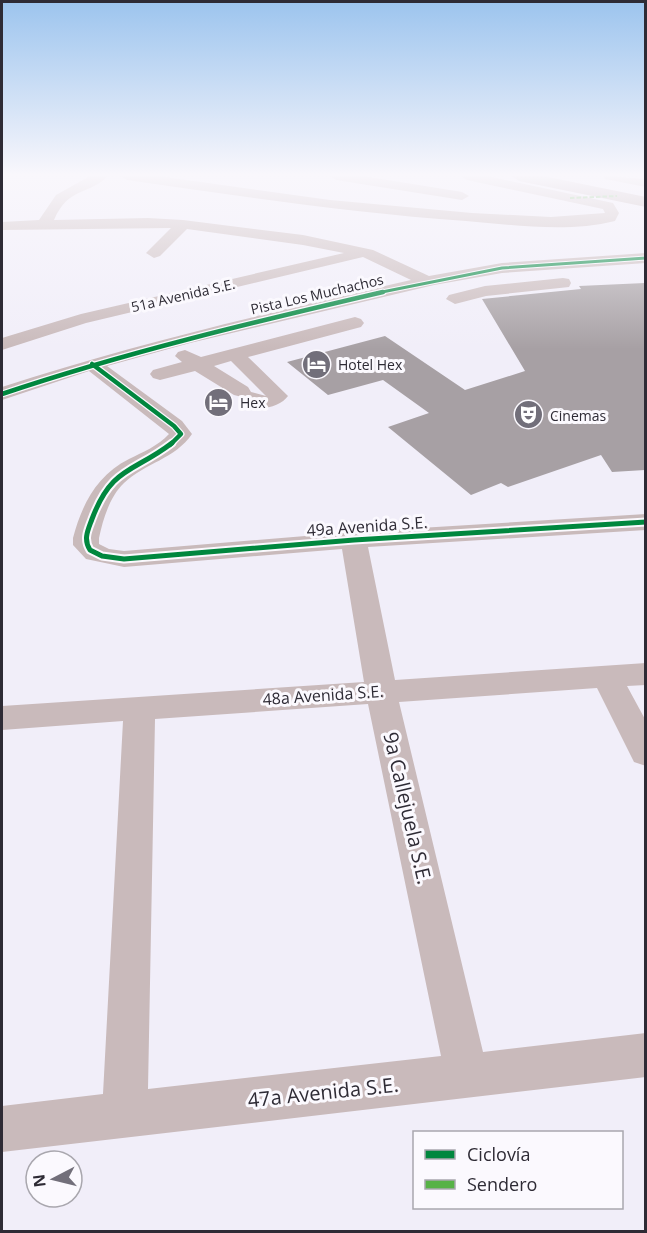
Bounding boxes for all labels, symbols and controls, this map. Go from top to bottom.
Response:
street label: Pista Los Muchachos [249,269,386,319]
street label: 51a Avenida S.E. [129,274,237,316]
hotel icon: Hotel Hex [301,348,333,380]
place label: Hotel Hex [338,355,403,374]
hotel icon: Hex [203,386,235,418]
place label: Hex [240,393,266,412]
theatre icon: Cinemas [513,399,545,431]
place label: Cinemas [550,406,607,425]
street label: 49a Avenida S.E. [306,511,428,541]
street label: 48a Avenida S.E. [262,680,384,710]
street label: 9a Callejuela S.E. [377,729,439,887]
street label: 47a Avenida S.E. [246,1071,400,1113]
legend [413,1131,623,1209]
text: Ciclovía [467,1142,530,1166]
north arrow [24,1149,84,1209]
text: Sendero [467,1172,537,1196]
text: N [27,1173,51,1189]

